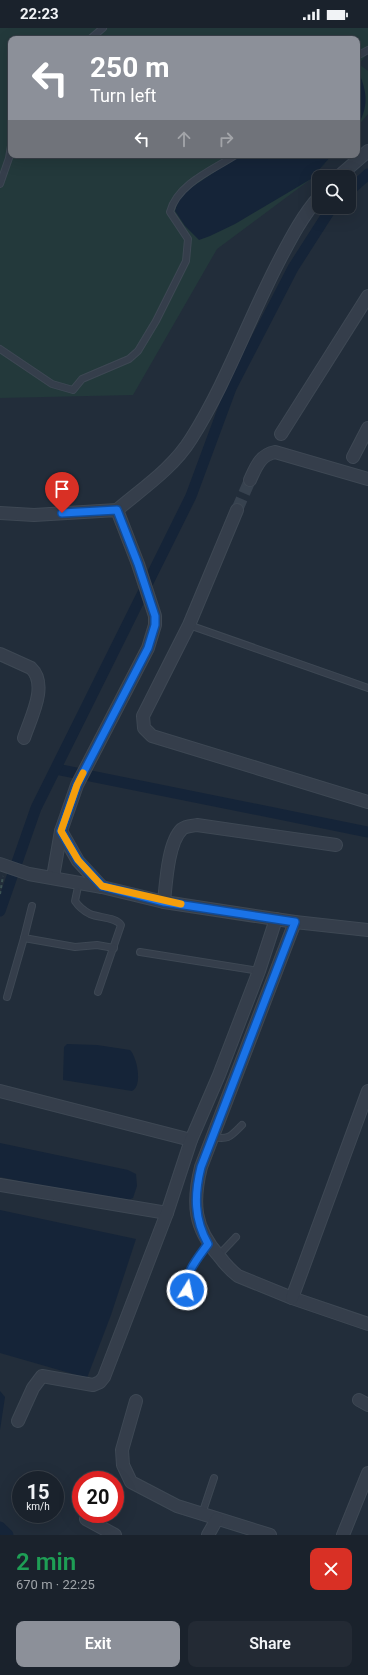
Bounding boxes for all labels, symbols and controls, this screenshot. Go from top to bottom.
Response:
text: 22:23 [20,5,59,23]
text: 250 m [90,51,169,84]
icon: left [24,52,76,104]
text: Turn left [90,85,156,106]
icon: left [131,128,153,150]
icon: ahead [173,128,195,150]
icon: right [215,128,237,150]
map controls [312,170,356,214]
button: search [312,170,356,214]
pin [45,472,79,513]
icon: arrive [51,478,73,500]
position arrow [166,1269,208,1311]
speed limit sign: 20 [72,1471,124,1523]
text: 15 [27,1480,49,1504]
text: km/h [26,1501,50,1512]
text: 2 min [16,1548,76,1576]
button: close [310,1548,352,1590]
text: 670 m · 22:25 [16,1577,95,1592]
button: Exit [16,1621,180,1667]
button: Share [188,1621,352,1667]

